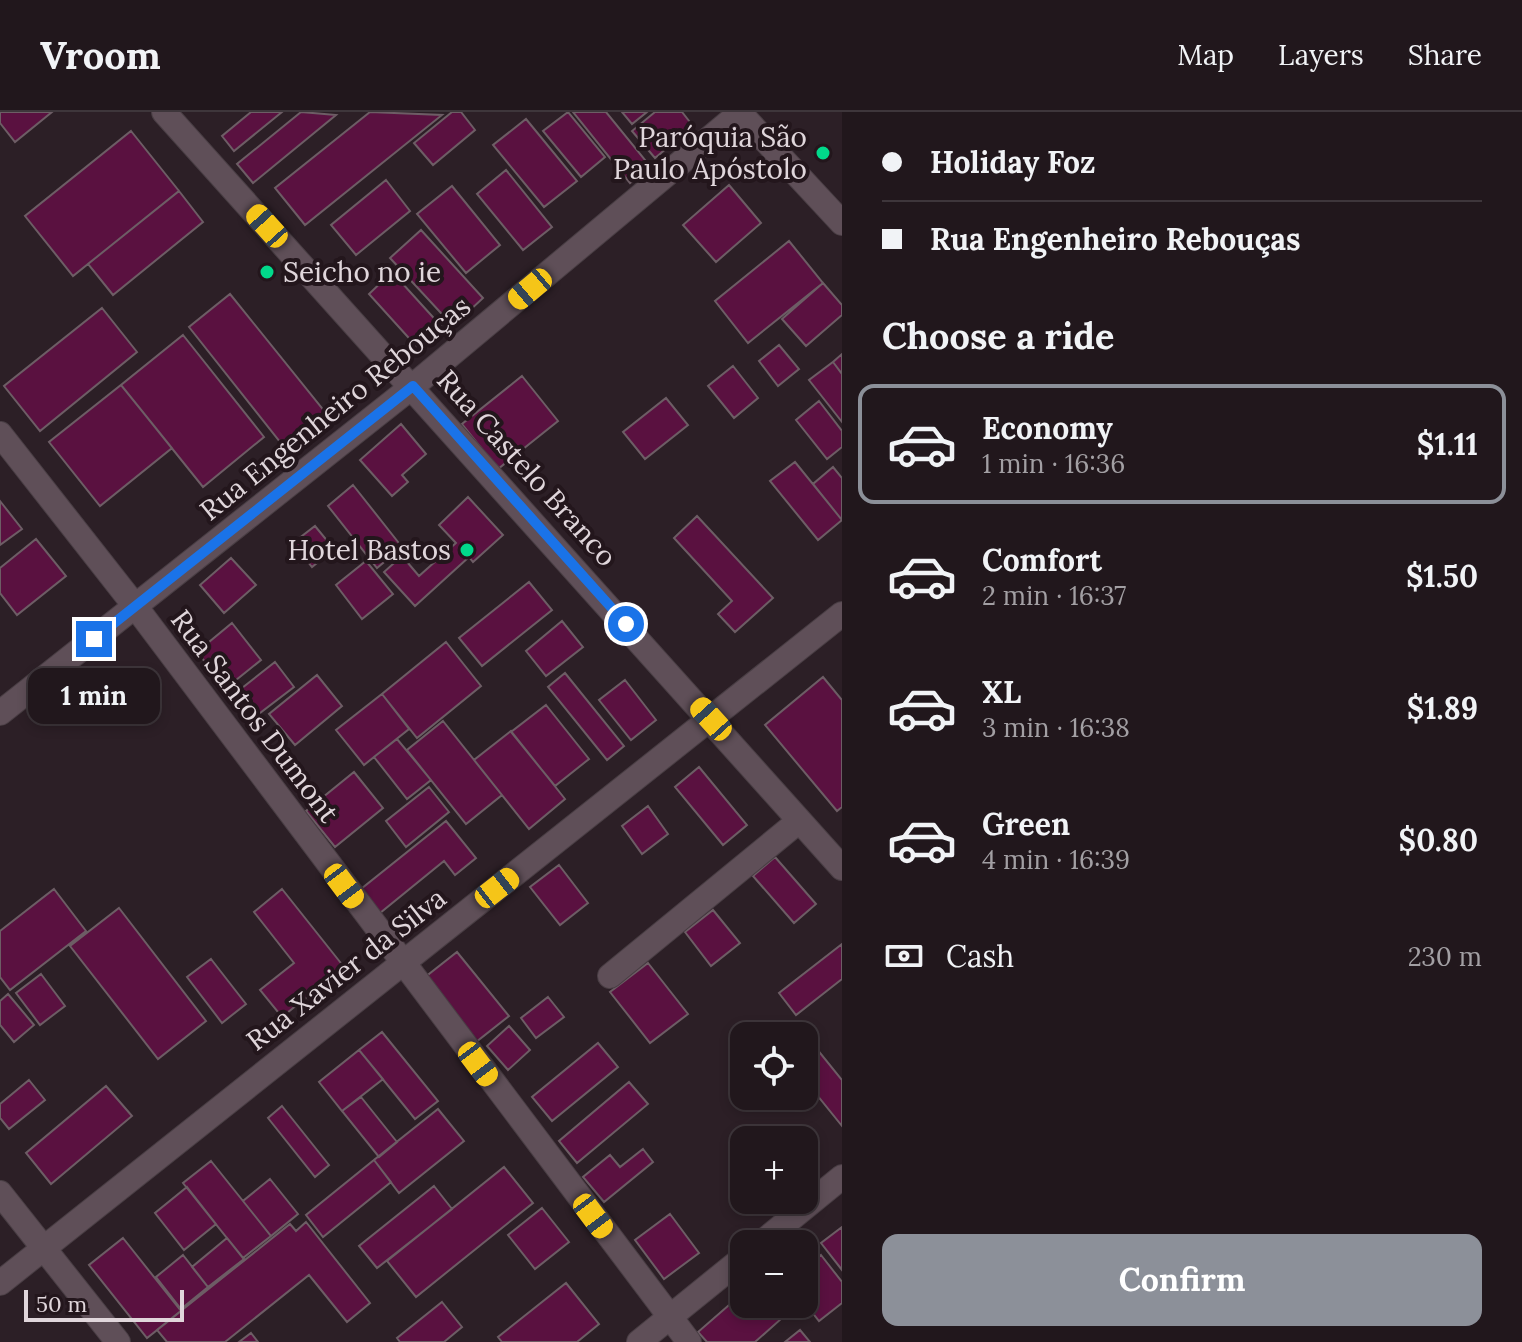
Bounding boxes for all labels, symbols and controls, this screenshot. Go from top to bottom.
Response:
text: Vroom [40,31,161,79]
text: Map [1177,37,1234,73]
text: Layers [1278,37,1364,73]
text: Share [1408,37,1482,73]
place label: Paróquia São Paulo Apóstolo [613,119,807,187]
text: Holiday Foz [930,143,1095,181]
marker: Paróquia São Paulo Apóstolo [814,144,832,162]
car [242,200,292,252]
text: Rua Engenheiro Rebouças [930,220,1300,258]
place label: Seicho no ie [283,254,441,290]
marker: Seicho no ie [258,263,276,281]
car [504,264,556,314]
street label: Rua Engenheiro Rebouças [192,288,478,528]
text: Choose a ride [882,313,1114,359]
street label: Rua Castelo Branco [429,362,625,574]
icon: car [886,408,958,480]
text: Economy [982,409,1113,447]
text: $1.11 [1417,425,1478,463]
text: 1 min · 16:36 [982,447,1125,480]
place label: Hotel Bastos [287,532,451,568]
icon: car [886,540,958,612]
marker: Hotel Bastos [458,541,476,559]
text: Comfort [982,541,1102,579]
text: $1.50 [1406,557,1478,595]
text: 2 min · 16:37 [982,579,1126,612]
street label: Rua Santos Dumont [163,602,347,830]
route start [608,606,644,642]
route end [76,621,112,657]
callout: 1 min [28,667,160,723]
icon: car [886,672,958,744]
text: XL [982,673,1021,711]
text: 1 min [61,679,127,712]
text: $1.89 [1407,689,1478,727]
car [686,693,736,745]
text: 3 min · 16:38 [982,711,1130,744]
icon: car [886,804,958,876]
text: Green [982,805,1070,843]
text: $0.80 [1399,821,1478,859]
text: 4 min · 16:39 [982,843,1130,876]
car [320,860,368,912]
car [471,864,523,912]
street label: Rua Xavier da Silva [239,880,453,1058]
icon: cash [882,934,926,978]
text: Cash [946,937,1014,975]
text: 230 m [1408,940,1482,973]
map controls [730,1022,818,1318]
button: locate [730,1022,818,1110]
car [454,1038,502,1090]
button: + [730,1126,818,1214]
car [569,1190,617,1242]
button: − [730,1230,818,1318]
button: Confirm [882,1234,1482,1326]
scale bar [24,1286,184,1322]
text: 50 m [36,1290,87,1318]

